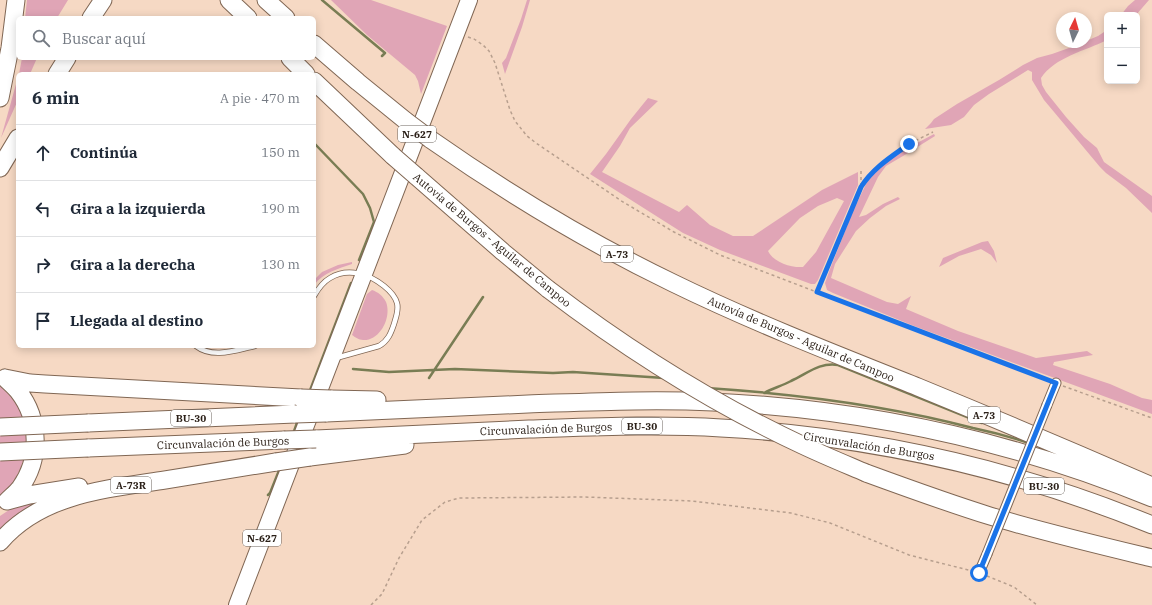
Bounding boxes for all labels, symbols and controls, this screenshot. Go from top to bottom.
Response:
north arrow [1056,12,1092,48]
map controls [1104,12,1140,84]
button: + [1104,12,1140,48]
search box [16,16,316,60]
icon: search [30,27,52,49]
text: Buscar aquí [62,29,146,48]
button: − [1104,48,1140,84]
text: 6 min [32,87,80,109]
text: A pie · 470 m [220,90,300,107]
road number: N-627 [398,126,436,142]
route end [900,135,918,153]
icon: ahead [32,142,54,164]
text: Continúa [70,143,137,162]
text: 150 m [261,144,300,161]
street label: Autovía de Burgos - Aguilar de Campoo [410,170,574,310]
icon: left [32,198,54,220]
text: Gira a la izquierda [70,199,206,218]
text: 190 m [261,200,300,217]
road number: A-73 [601,246,633,262]
icon: right [32,254,54,276]
text: Gira a la derecha [70,255,195,274]
text: 130 m [261,256,300,273]
street label: Autovía de Burgos - Aguilar de Campoo [705,293,897,385]
icon: arrive [32,310,54,332]
text: Llegada al destino [70,311,203,330]
road number: A-73 [968,407,1000,423]
road number: BU-30 [171,410,211,426]
road number: BU-30 [622,418,662,434]
street label: Circunvalación de Burgos [480,420,612,438]
street label: Circunvalación de Burgos [803,429,935,463]
street label: Circunvalación de Burgos [157,434,289,452]
road number: A-73R [111,477,151,493]
road number: BU-30 [1024,478,1064,494]
road number: N-627 [243,530,281,546]
route start [970,564,988,582]

